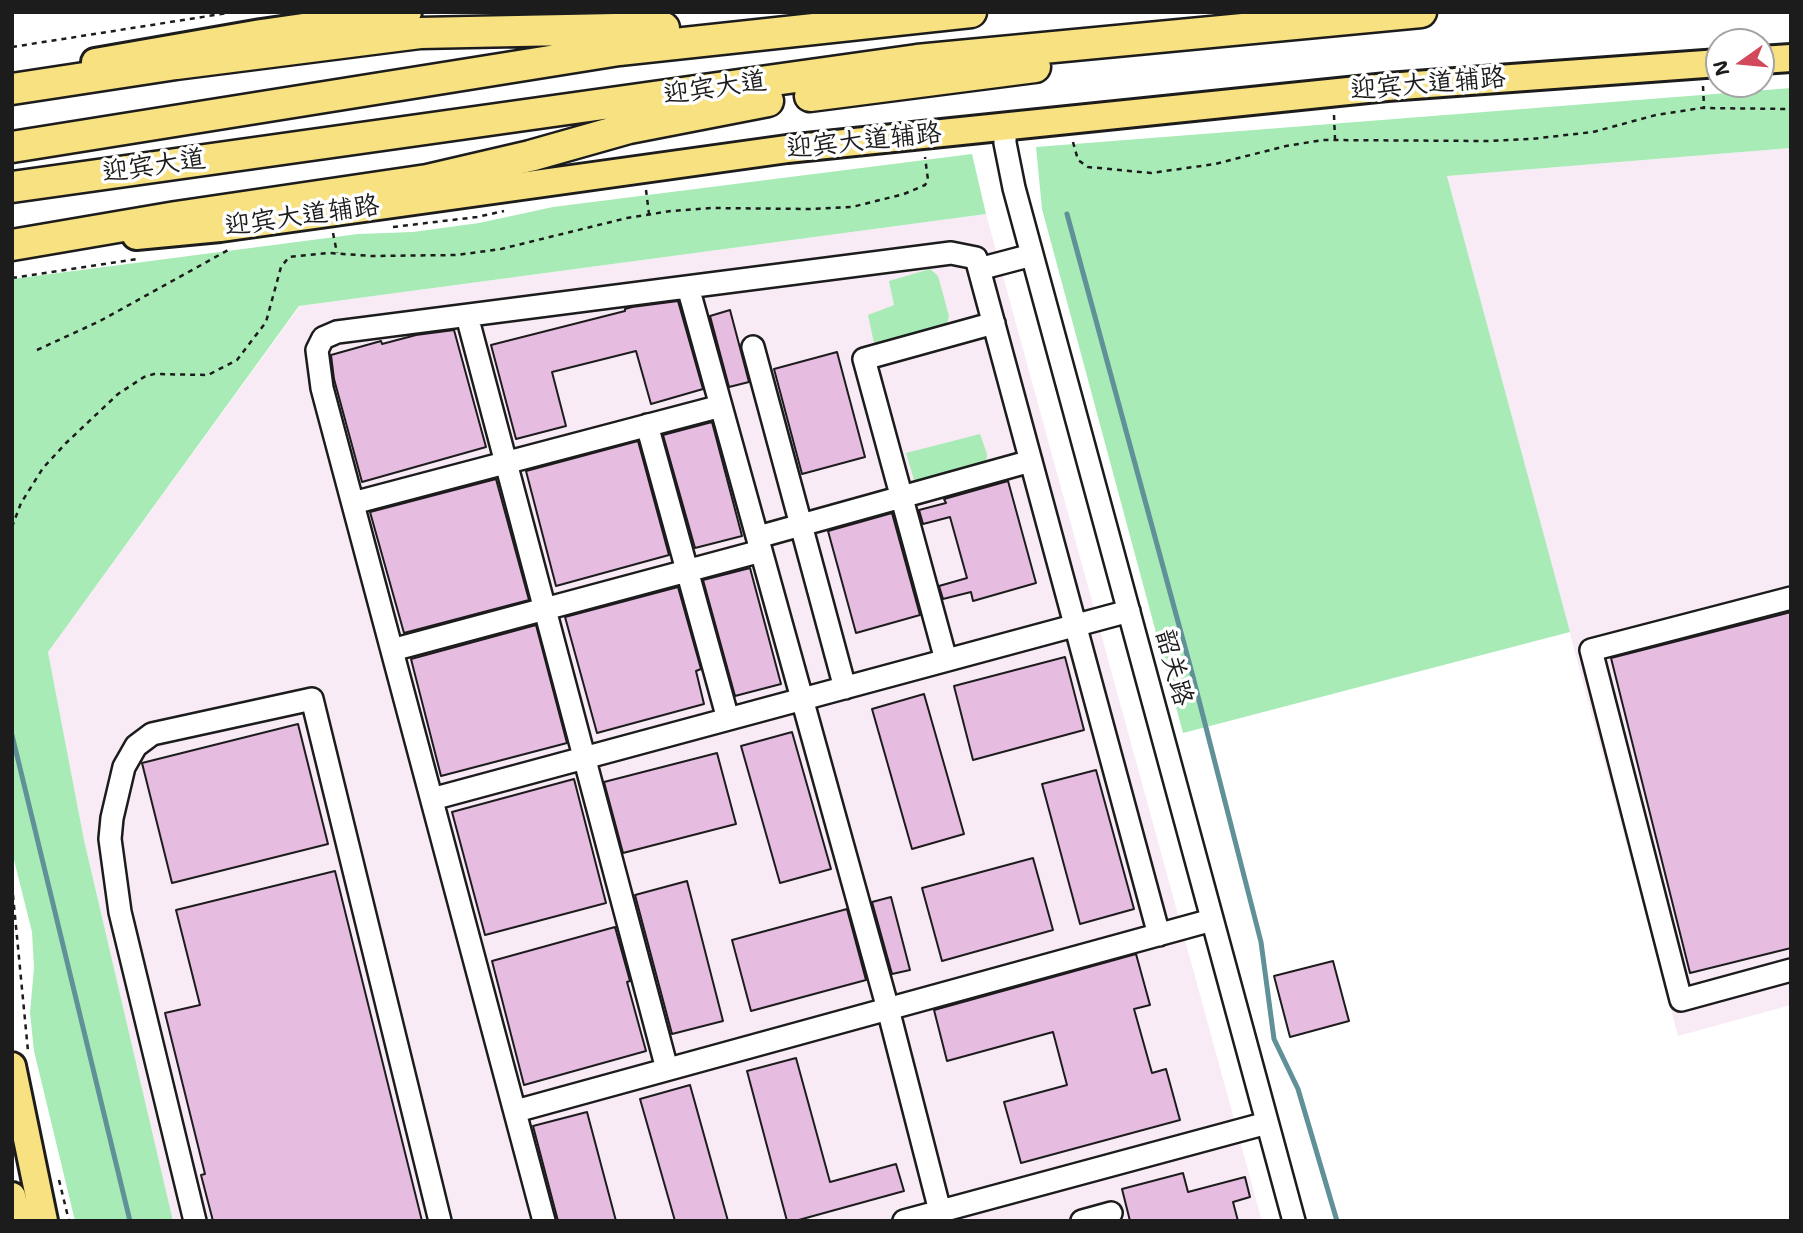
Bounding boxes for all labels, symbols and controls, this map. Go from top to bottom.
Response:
north arrow [1705,28,1775,98]
text: N [1707,58,1735,79]
street label: 迎宾大道辅路 [1349,63,1507,107]
street label: 迎宾大道 [661,66,769,112]
street label: 迎宾大道辅路 [785,118,943,166]
street label: 迎宾大道 [100,144,208,190]
street label: 迎宾大道辅路 [223,191,381,243]
street label: 韶关路 [1148,626,1198,710]

